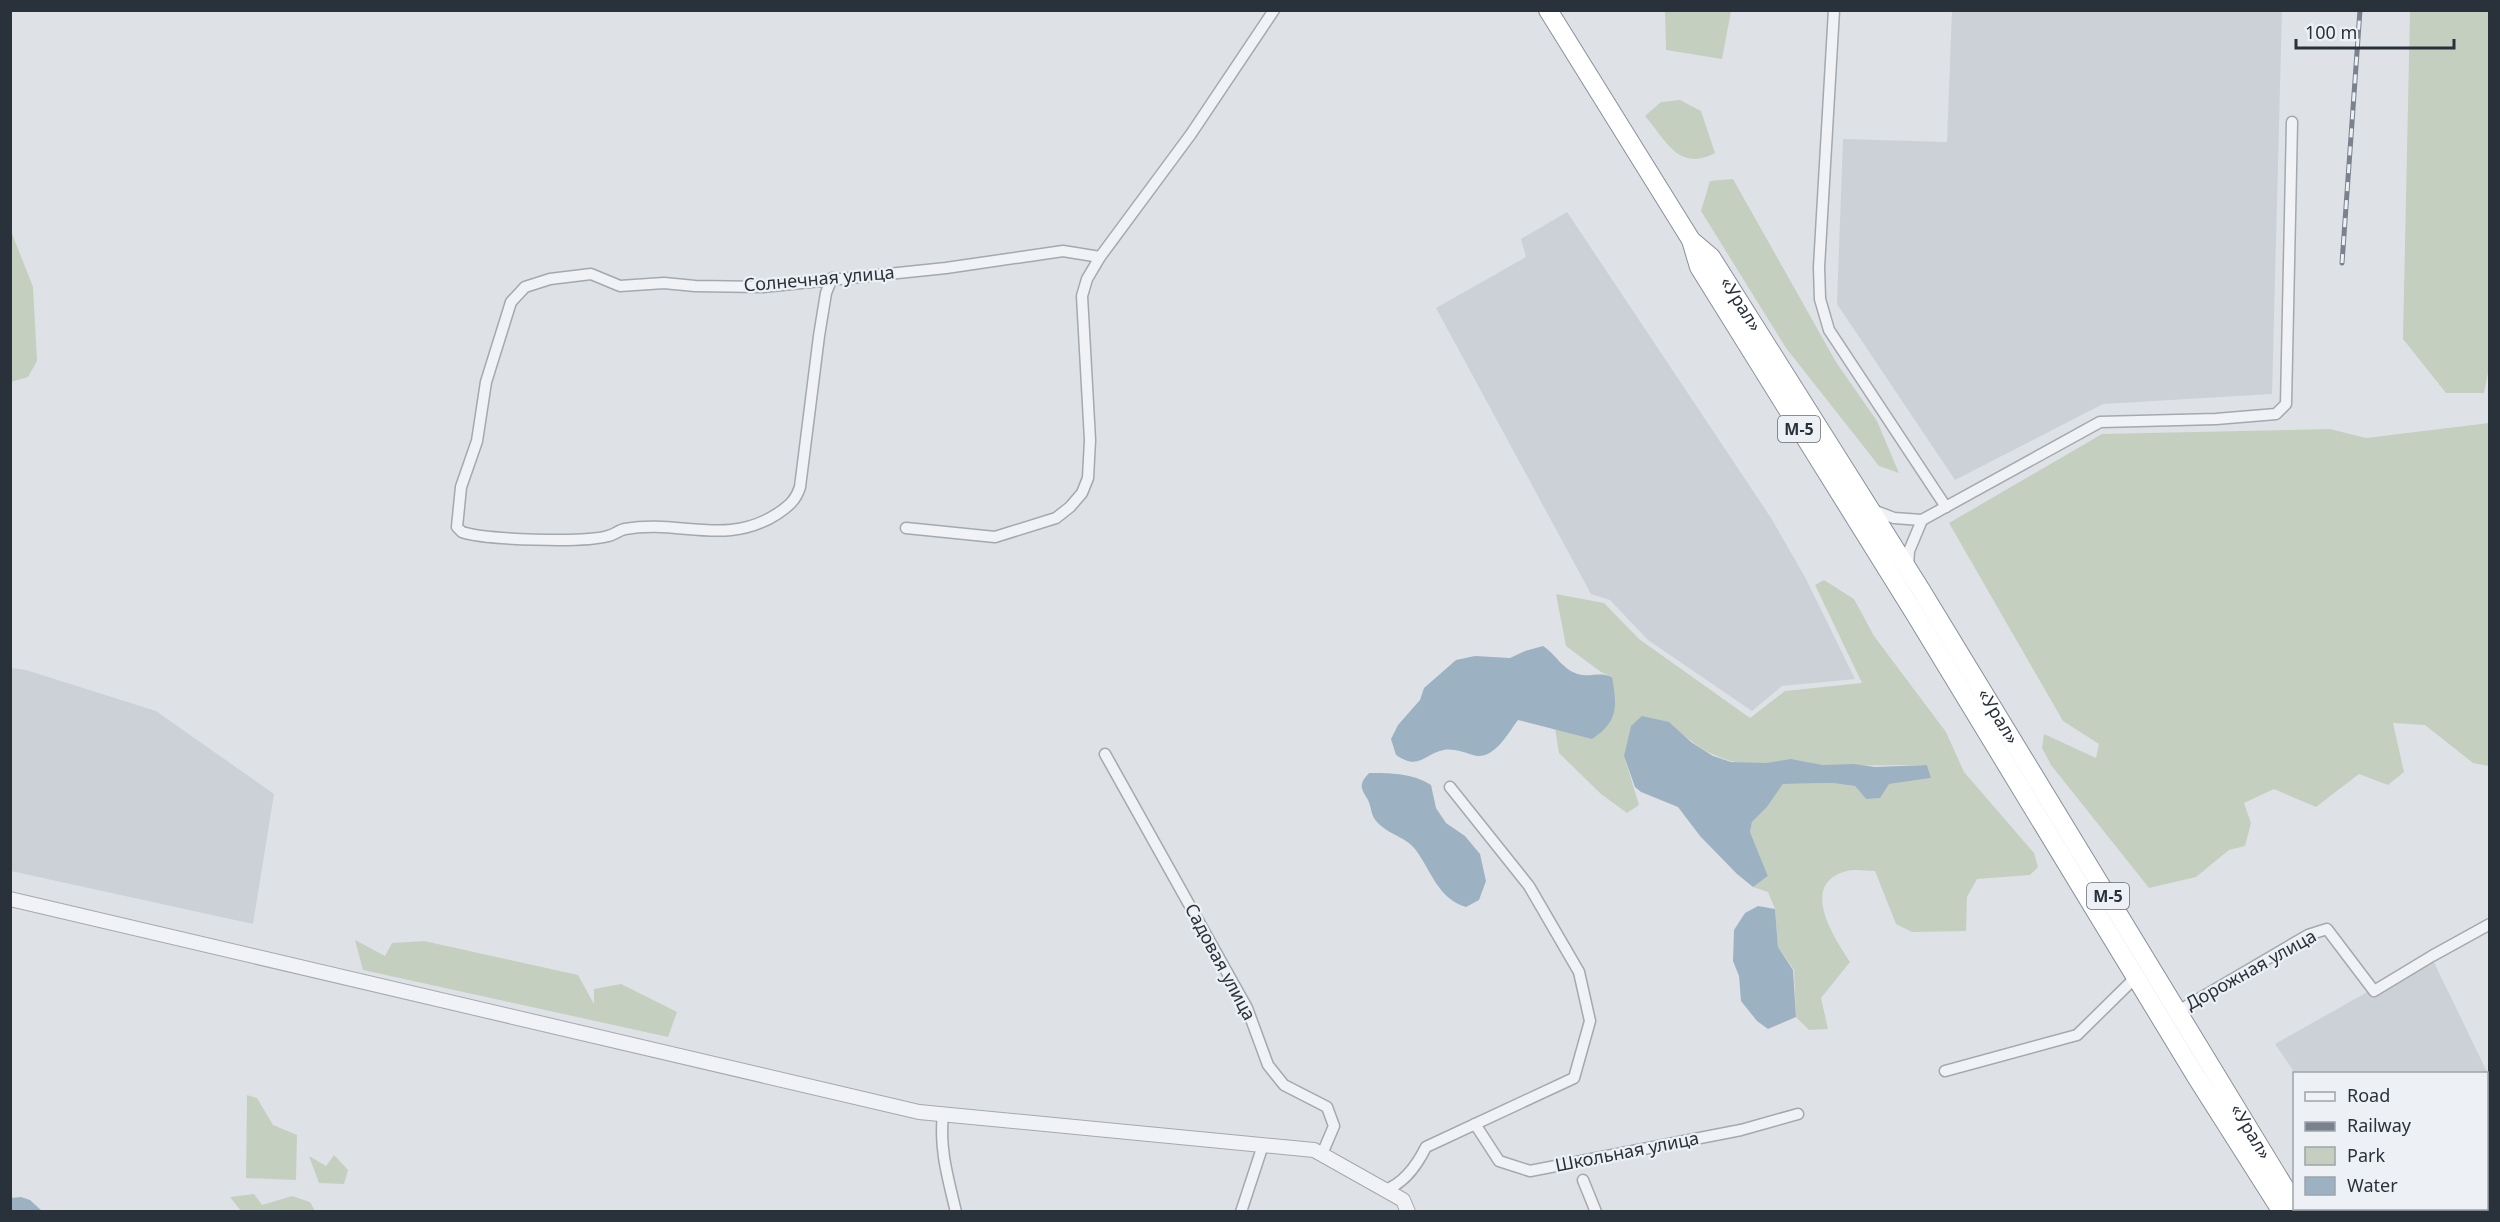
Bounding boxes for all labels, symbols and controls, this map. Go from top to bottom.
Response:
scale bar [2296,12,2454,50]
text: 100 m [2305,20,2357,44]
street label: Солнечная улица [742,259,895,297]
street label: «Урал» [1715,272,1768,336]
road number: М-5 [1778,416,1820,442]
street label: «Урал» [1973,684,2025,748]
road number: М-5 [2087,883,2129,909]
street label: Садовая улица [1180,899,1262,1024]
street label: Дорожная улица [2181,923,2320,1015]
legend [2293,1072,2488,1210]
text: Road [2347,1083,2390,1107]
street label: «Урал» [2225,1099,2278,1163]
text: Railway [2347,1113,2412,1137]
street label: Школьная улица [1553,1125,1701,1177]
text: Park [2347,1143,2385,1167]
text: Water [2347,1173,2398,1197]

